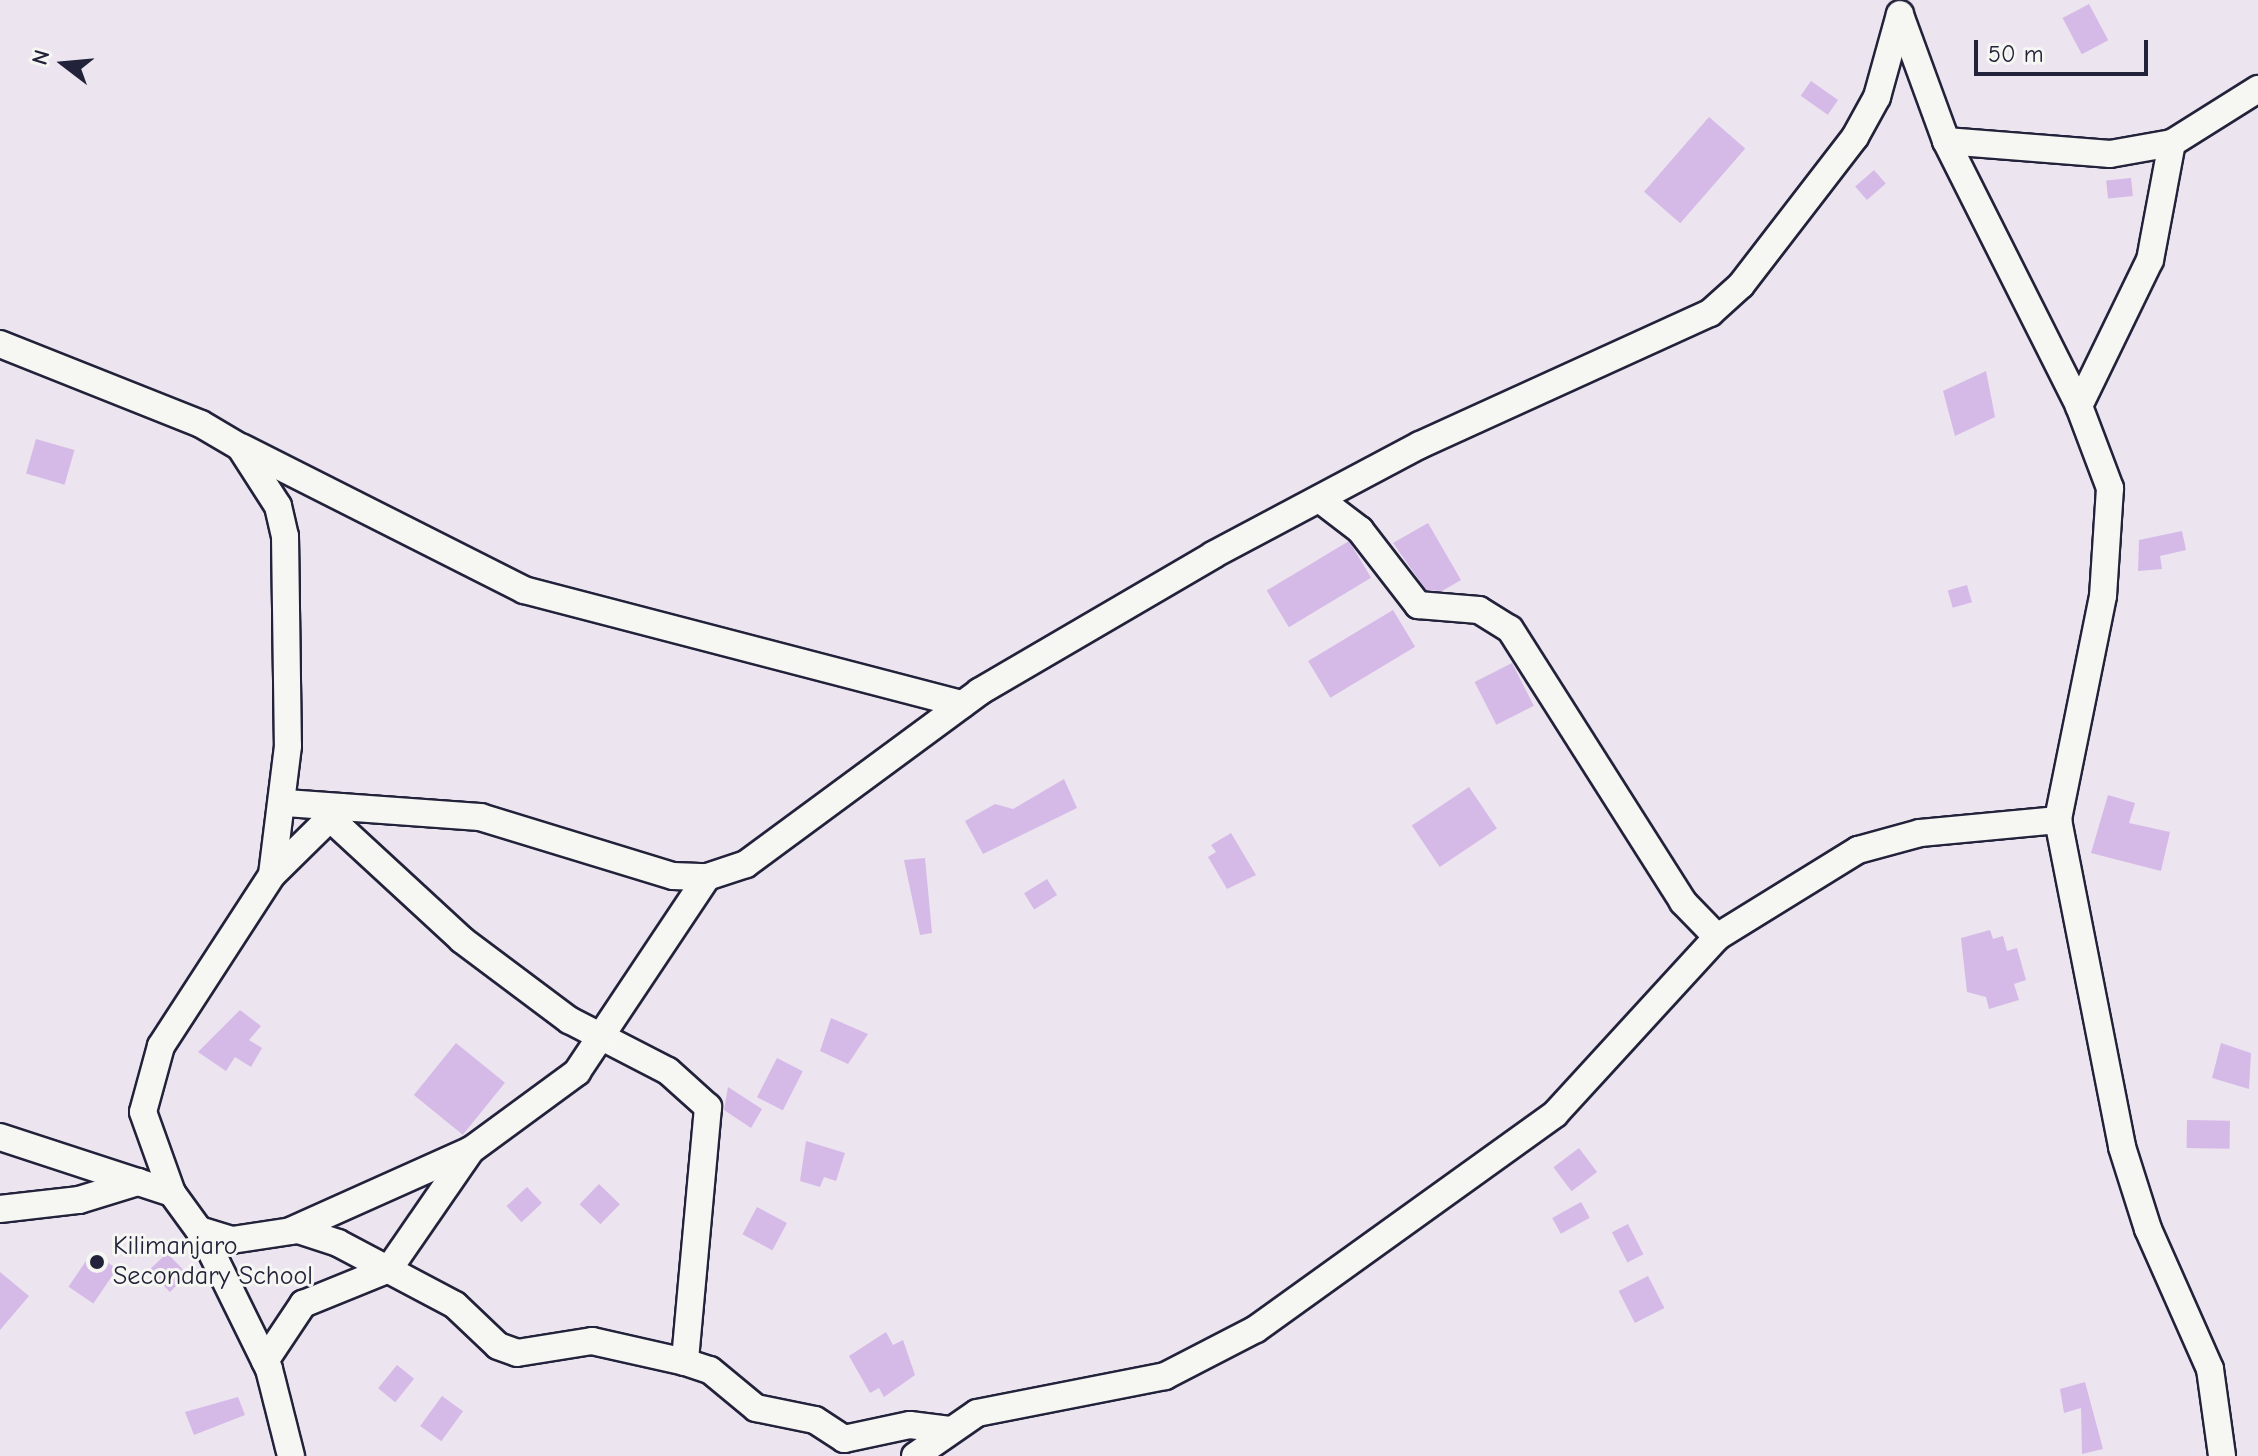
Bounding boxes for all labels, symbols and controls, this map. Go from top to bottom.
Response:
north arrow [24,24,104,104]
scale bar [1978,24,2152,74]
text: 50 m [1988,40,2044,68]
text: N [26,47,55,68]
place label: Kilimanjaro Secondary School [113,1231,313,1292]
marker: Kilimanjaro Secondary School [88,1253,106,1271]

